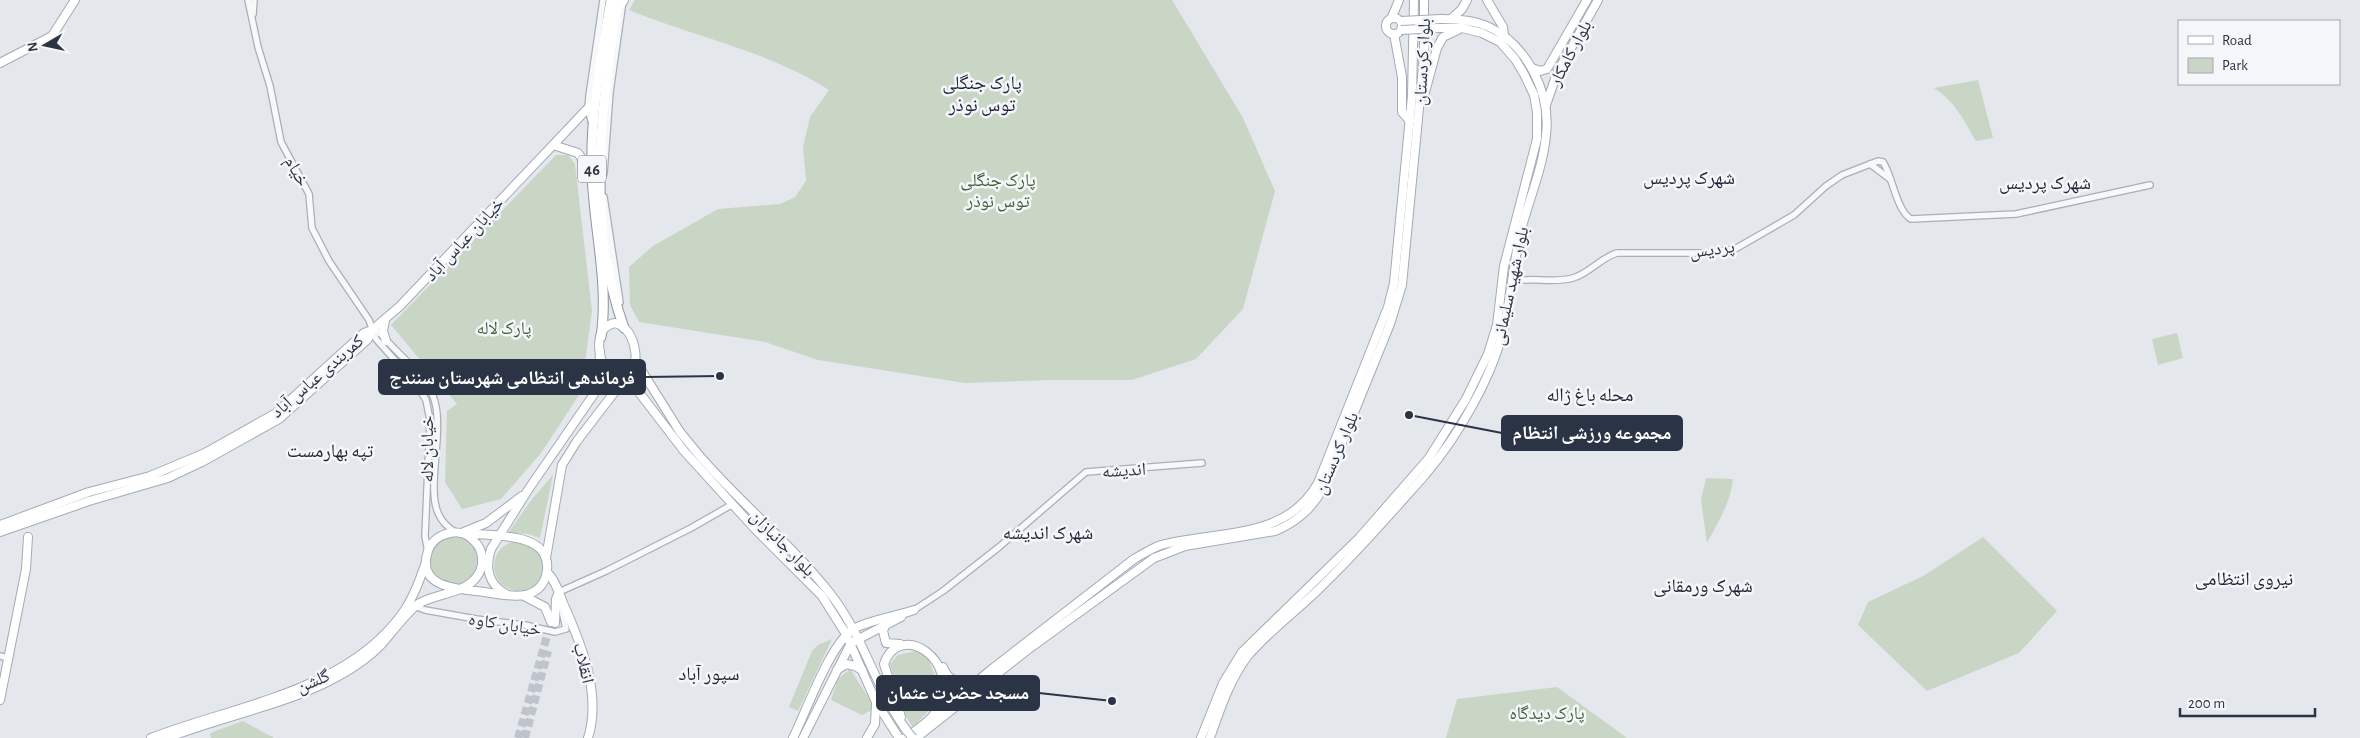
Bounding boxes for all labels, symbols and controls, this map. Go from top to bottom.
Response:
street label: بلوار کامکار [1546,17,1596,91]
street label: بلوار کردستان [1412,18,1435,106]
north arrow [20,20,70,70]
legend [2178,20,2340,85]
text: Road [2222,33,2252,48]
text: N [25,41,41,53]
text: Park [2222,58,2248,73]
district label: پارک جنگلی توس نوذر [942,74,1022,116]
street label: خیام [279,153,312,191]
road number: 46 [578,156,606,182]
district label: شهرک پردیس [1643,169,1735,189]
park label: پارک جنگلی توس نوذر [960,172,1036,212]
district label: شهرک پردیس [1999,174,2091,194]
street label: خیابان عباس آباد [420,193,508,286]
street label: بلوار شهید سلیمانی [1490,225,1533,347]
street label: پردیس [1688,238,1736,263]
park label: پارک لاله [477,320,531,339]
street label: کمربندی عباس آباد [267,330,369,422]
callout: فرماندهی انتظامی شهرستان سنندج [379,360,645,394]
text: فرماندهی انتظامی شهرستان سنندج [389,369,635,389]
district label: محله باغ ژاله [1547,386,1633,406]
street label: بلوار کردستان [1312,410,1363,498]
street label: خیابان لاله [419,416,438,482]
callout: مجموعه ورزشی انتظام [1502,416,1682,450]
text: مجموعه ورزشی انتظام [1512,424,1672,446]
district label: تپه بهارمست [287,442,374,462]
street label: اندیشه [1102,461,1147,481]
street label: بلوار جانبازان [746,507,818,581]
district label: شهرک اندیشه [1003,524,1093,544]
district label: نیروی انتظامی [2195,570,2293,590]
district label: شهرک ورمقانی [1653,577,1753,597]
street label: خیابان کاوه [467,610,542,641]
street label: انقلاب [569,641,596,685]
district label: سپور آباد [678,664,740,685]
street label: گلشن [294,667,334,698]
callout: مسجد حضرت عثمان [877,676,1039,710]
text: مسجد حضرت عثمان [887,684,1029,704]
scale bar [2180,686,2315,718]
text: 200 m [2188,696,2225,711]
park label: پارک دیدگاه [1509,705,1585,724]

